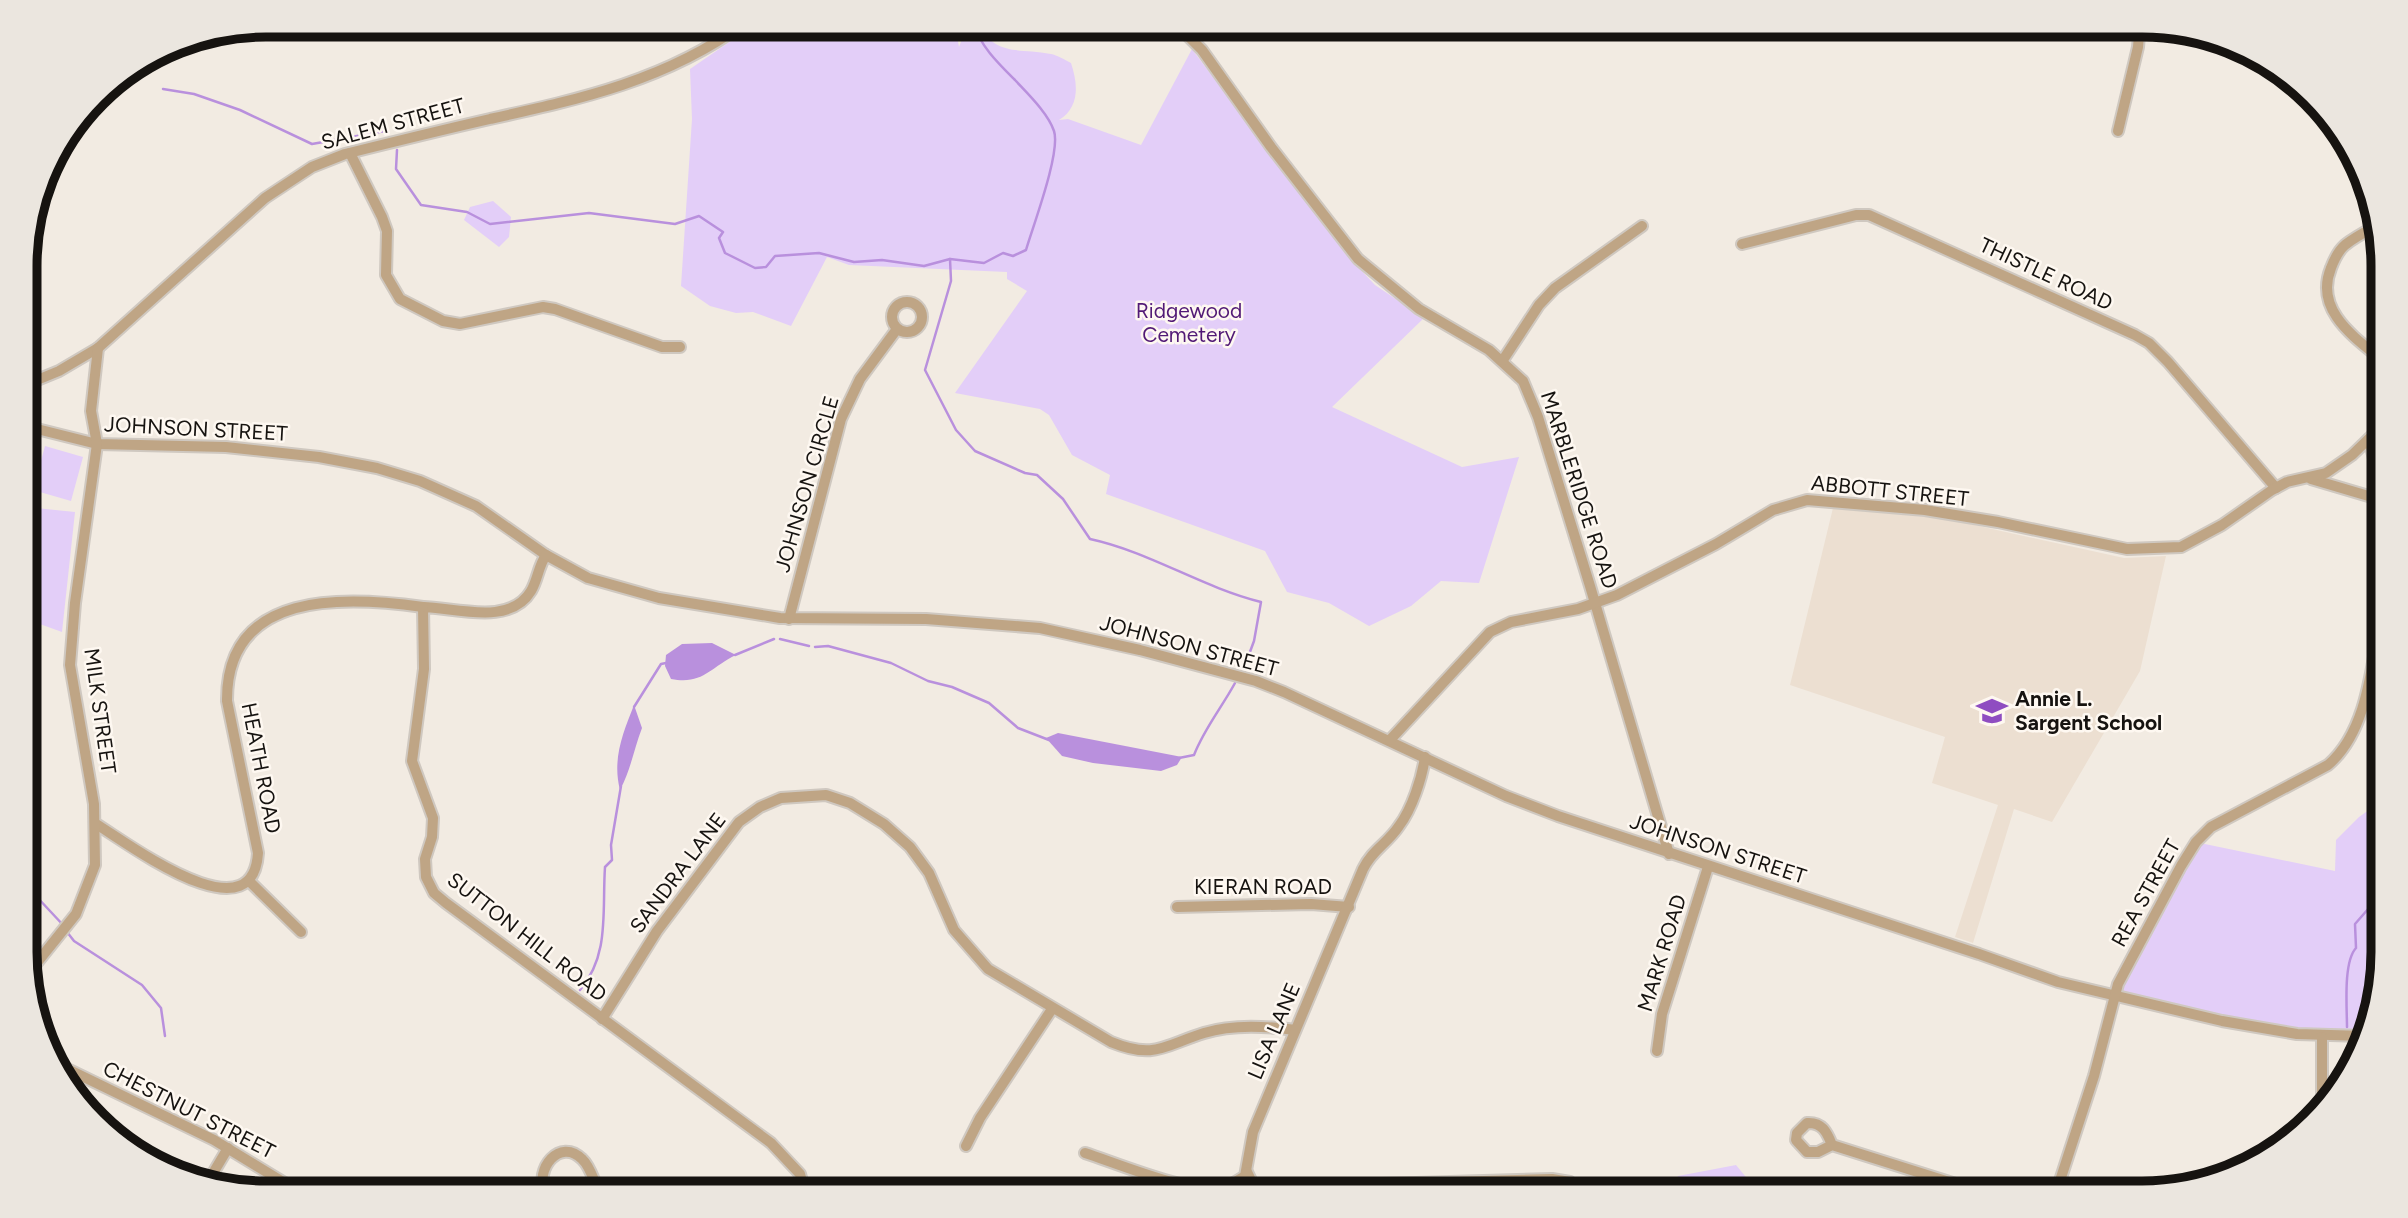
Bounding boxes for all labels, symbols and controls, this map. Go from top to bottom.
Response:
street label: SALEM STREET [318,92,468,155]
street label: THISTLE ROAD [1976,232,2117,315]
park label: Ridgewood Cemetery [1136,298,1242,347]
street label: MARBLERIDGE ROAD [1536,388,1623,592]
street label: JOHNSON CIRCLE [769,393,844,575]
street label: JOHNSON STREET [104,411,289,446]
street label: ABBOTT STREET [1810,470,1971,511]
street label: JOHNSON STREET [1097,610,1282,681]
street label: MILK STREET [79,647,122,776]
place label: Annie L. Sargent School [2015,686,2162,735]
school or university icon: Annie L. Sargent School [1975,694,2009,728]
street label: HEATH ROAD [237,700,286,835]
street label: SANDRA LANE [624,808,731,938]
street label: JOHNSON STREET [1627,808,1810,889]
street label: REA STREET [2106,834,2186,951]
street label: SUTTON HILL ROAD [443,867,612,1007]
street label: KIERAN ROAD [1194,874,1332,899]
street label: MARK ROAD [1632,891,1691,1014]
street label: LISA LANE [1242,979,1305,1083]
street label: CHESTNUT STREET [99,1055,280,1164]

